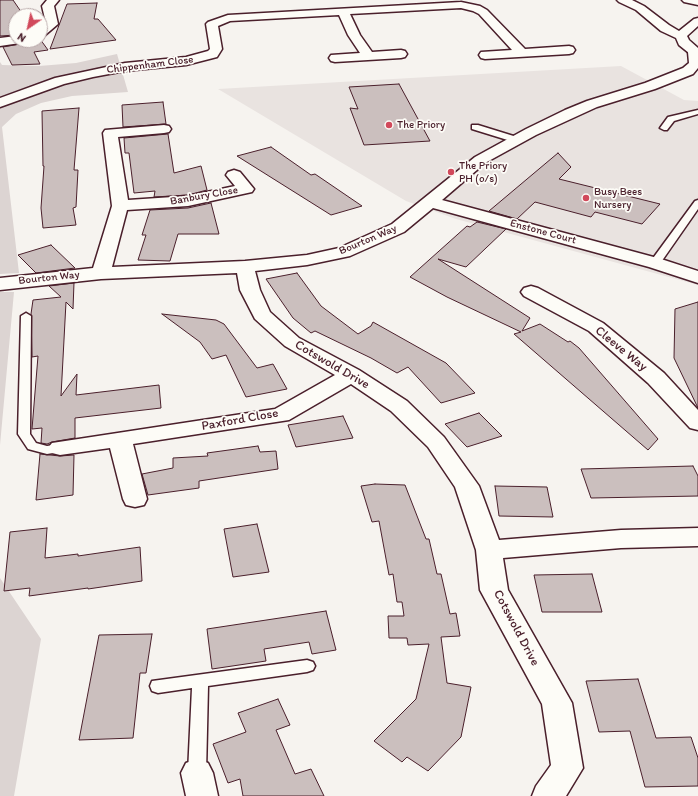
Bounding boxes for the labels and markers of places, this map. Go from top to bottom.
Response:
place label: The Priory [397,118,445,132]
marker: The Priory [384,120,394,130]
place label: The Priory PH (o/s) [459,159,507,185]
marker: The Priory PH (o/s) [446,167,456,177]
place label: Busy Bees Nursery [594,185,642,211]
marker: Busy Bees Nursery [581,193,591,203]

